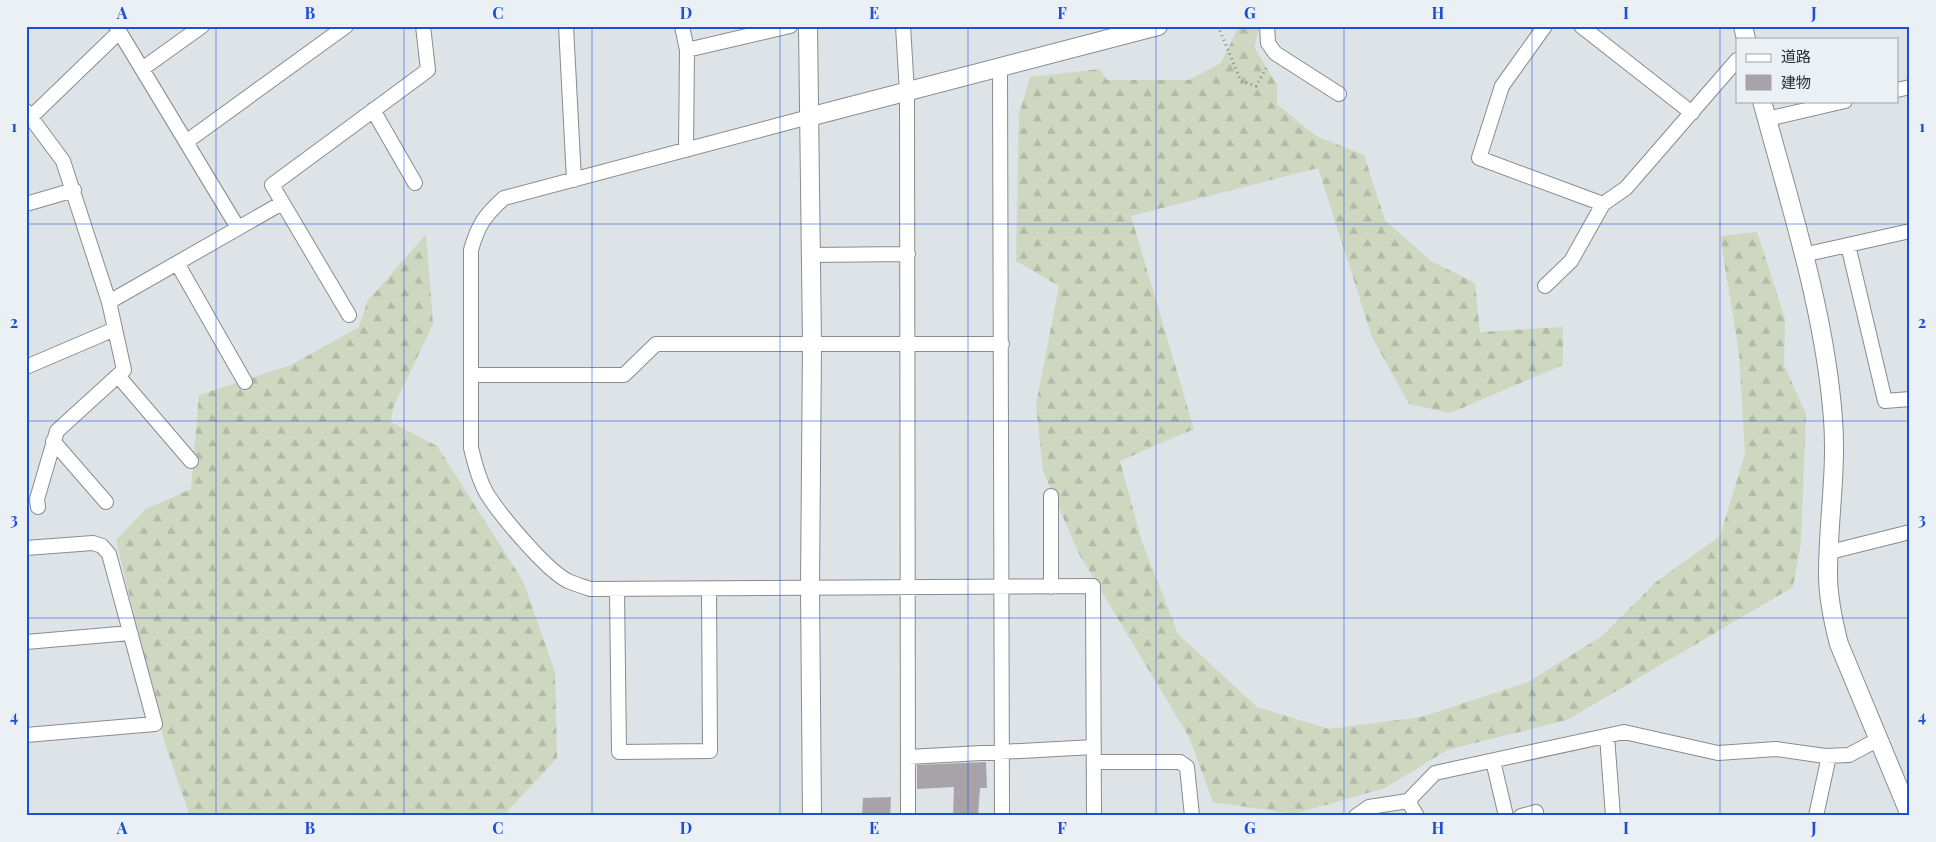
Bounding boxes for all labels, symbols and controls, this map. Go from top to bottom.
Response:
text: A [116,2,128,23]
text: B [305,2,316,23]
text: C [492,2,504,23]
text: D [680,2,692,23]
text: E [869,2,879,23]
text: F [1057,2,1067,23]
text: G [1244,2,1256,23]
text: H [1432,2,1445,23]
text: I [1623,2,1629,23]
text: J [1810,2,1817,23]
legend [1736,38,1898,102]
text: 道路 [1781,46,1811,66]
text: 建物 [1781,72,1811,92]
text: 1 [11,115,17,136]
text: 1 [1919,115,1925,136]
text: 2 [10,311,18,332]
text: 2 [1918,311,1926,332]
text: 3 [10,508,18,529]
text: 3 [1918,508,1926,529]
text: 4 [10,705,18,726]
text: 4 [1918,705,1926,726]
text: A [116,817,128,838]
text: B [305,817,316,838]
text: C [492,817,504,838]
text: D [680,817,692,838]
text: E [869,817,879,838]
text: F [1057,817,1067,838]
text: G [1244,817,1256,838]
text: H [1432,817,1445,838]
text: I [1623,817,1629,838]
text: J [1810,817,1817,838]

